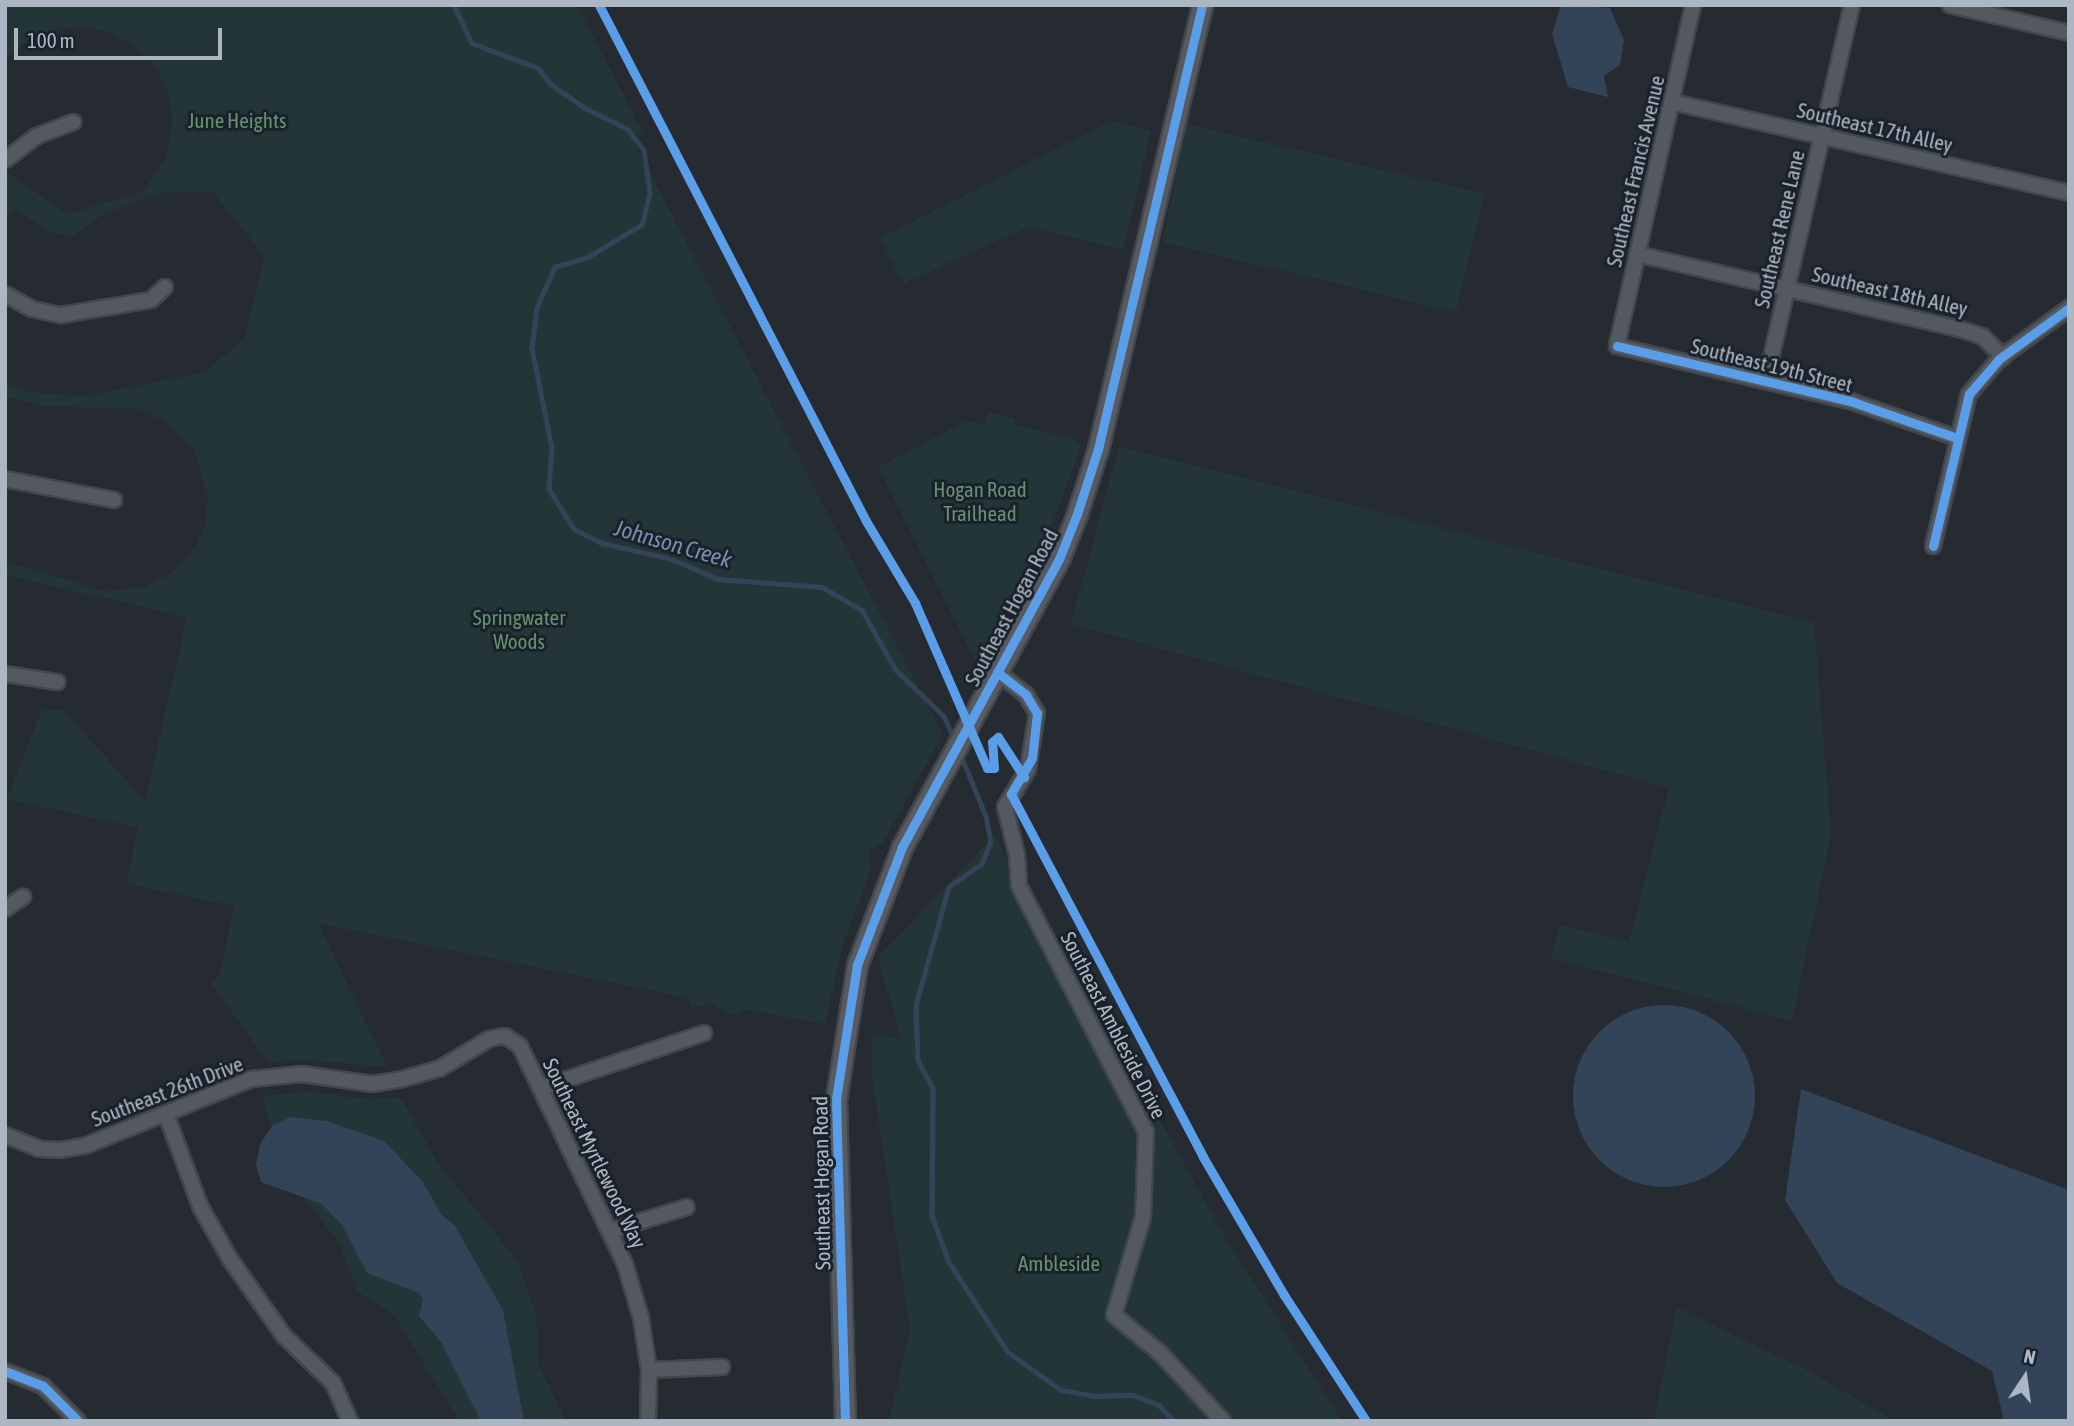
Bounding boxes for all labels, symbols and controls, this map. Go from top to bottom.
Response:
scale bar [18,14,226,58]
text: 100 m [27,28,75,52]
street label: Southeast Francis Avenue [1601,73,1669,269]
street label: Southeast 17th Alley [1795,97,1955,157]
park label: June Heights [188,107,286,133]
street label: Southeast Rene Lane [1749,148,1809,310]
street label: Southeast 18th Alley [1810,261,1970,321]
street label: Southeast 19th Street [1689,333,1855,397]
park label: Hogan Road Trailhead [933,476,1027,526]
water label: Johnson Creek [611,514,735,574]
street label: Southeast Hogan Road [959,524,1063,690]
park label: Springwater Woods [473,604,565,654]
street label: Southeast Ambleside Drive [1056,927,1172,1123]
street label: Southeast 26th Drive [88,1051,246,1131]
street label: Southeast Myrtlewood Way [538,1054,652,1252]
street label: Southeast Hogan Road [807,1096,835,1270]
park label: Ambleside [1018,1250,1100,1276]
north arrow [1990,1342,2060,1412]
text: N [2022,1345,2038,1369]

